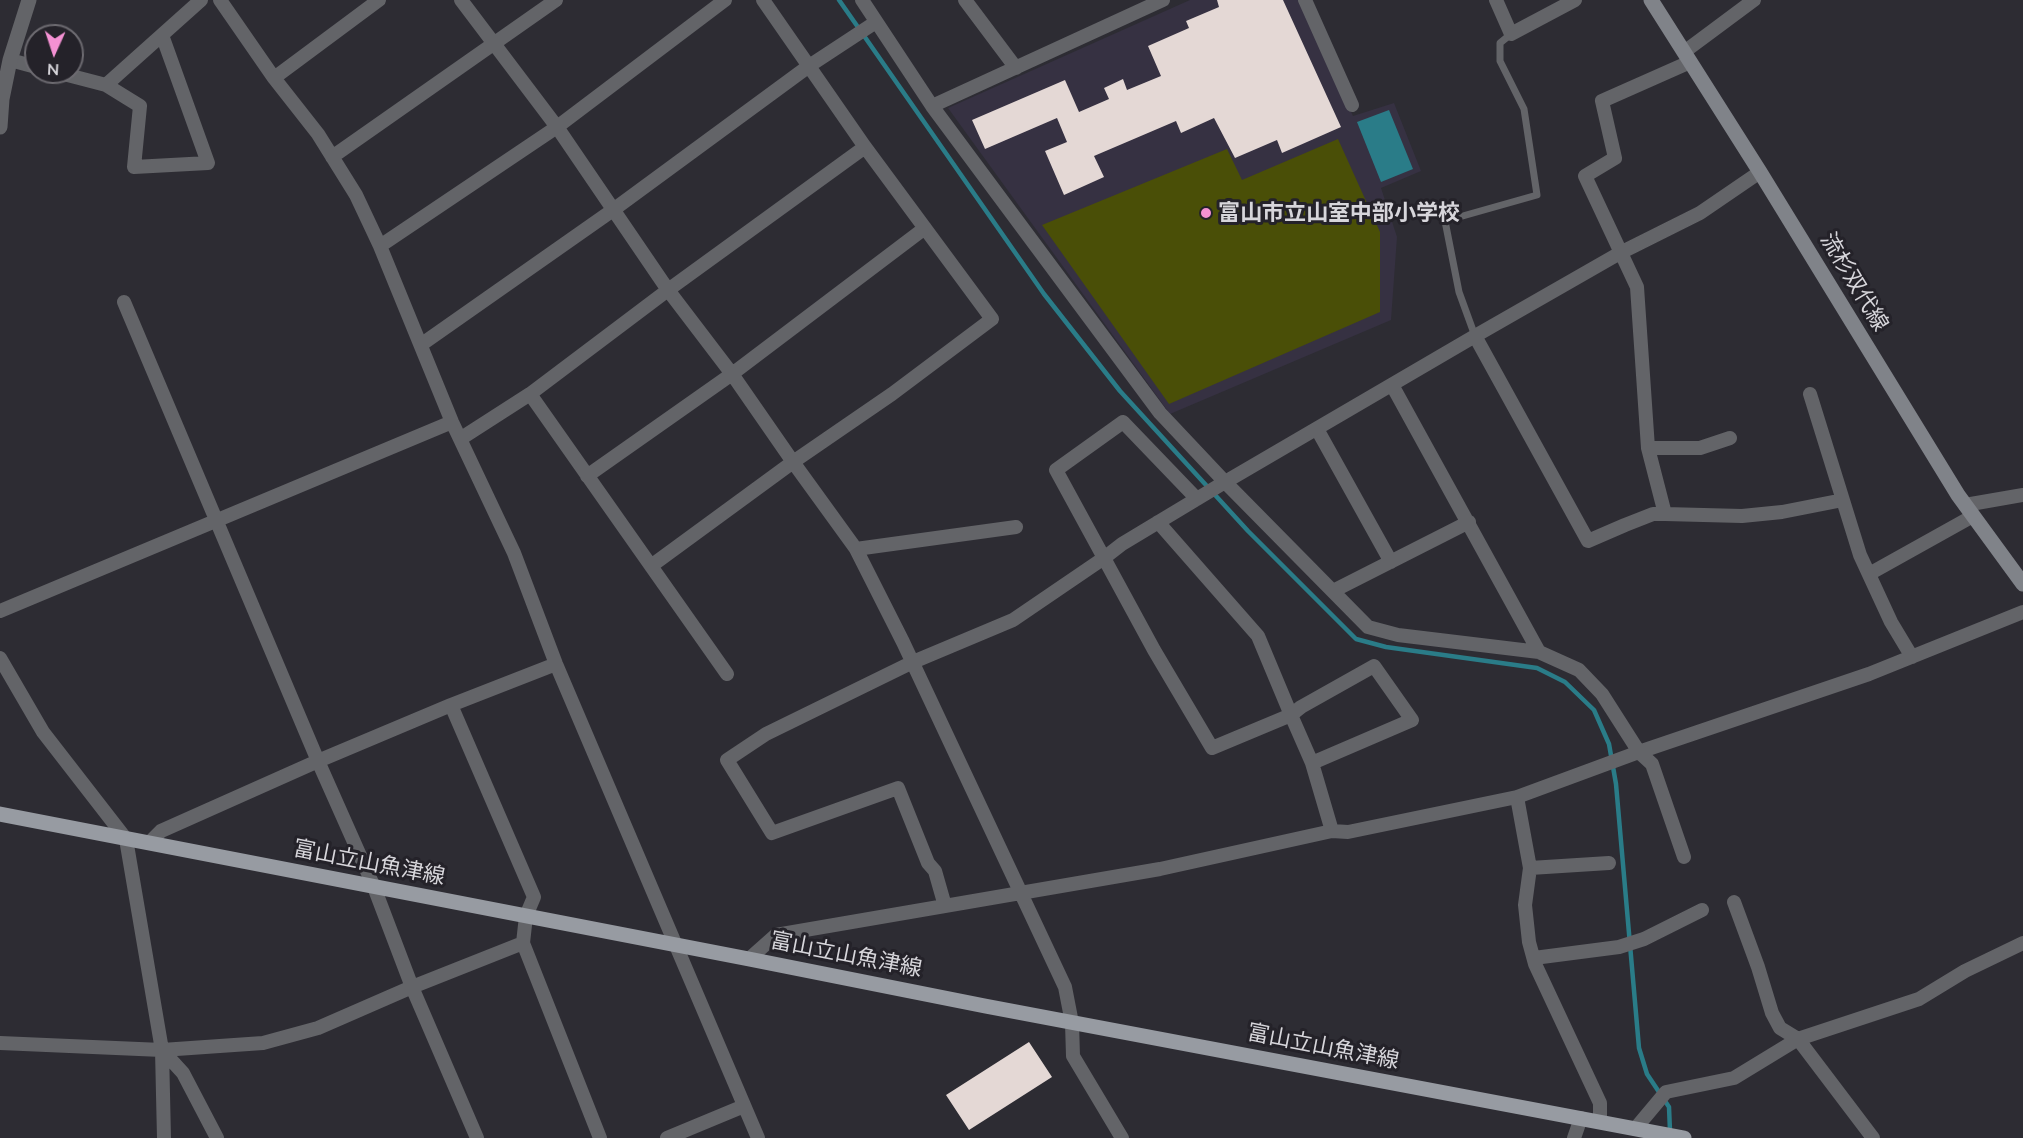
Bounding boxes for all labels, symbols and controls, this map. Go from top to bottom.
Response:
north arrow [24,24,84,84]
text: N [47,60,60,80]
place label: 富山市立山室中部小学校 [1218,200,1460,226]
marker: 富山市立山室中部小学校 [1199,206,1213,220]
street label: 流杉双代線 [1814,228,1894,336]
street label: 富山立山魚津線 [291,835,447,891]
street label: 富山立山魚津線 [768,927,924,983]
street label: 富山立山魚津線 [1245,1019,1401,1075]

